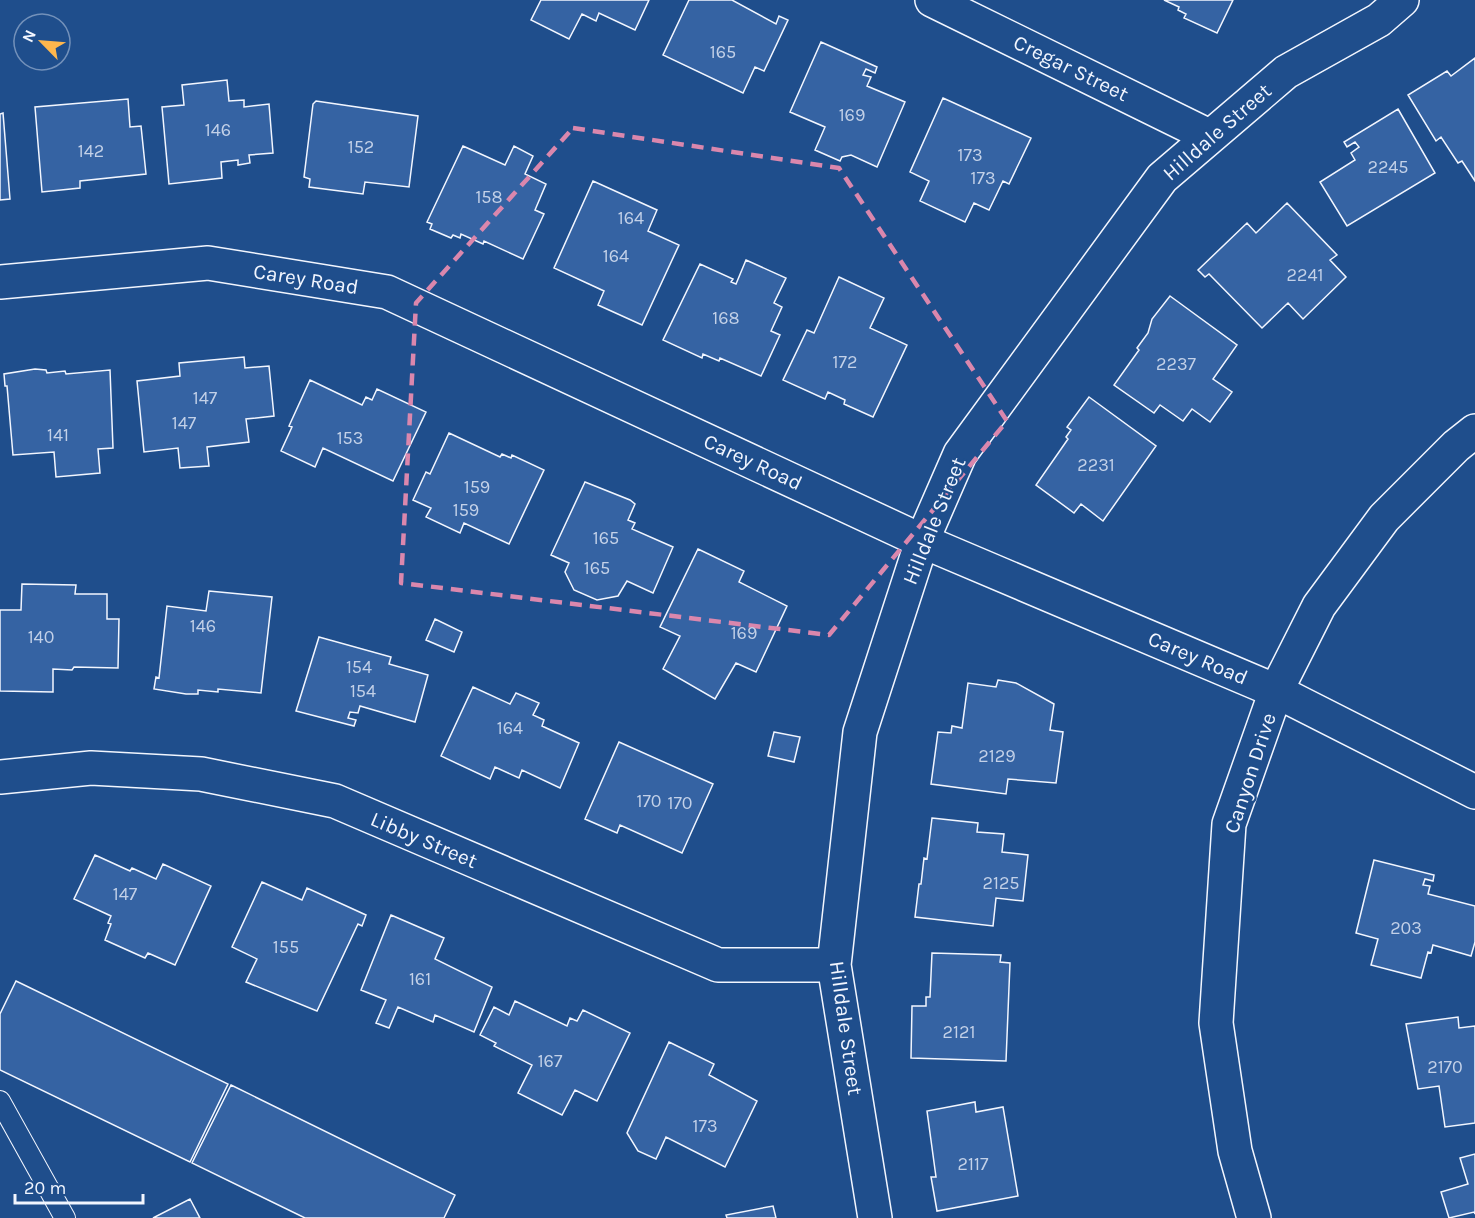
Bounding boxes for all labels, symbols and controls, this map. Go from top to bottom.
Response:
north arrow [12,12,72,72]
text: N [18,27,40,45]
street label: Cregar Street [1010,30,1132,106]
house number: 165 [710,41,736,63]
street label: Hilldale Street [1158,78,1276,185]
house number: 169 [839,104,865,126]
house number: 146 [205,119,231,141]
house number: 152 [348,136,374,158]
house number: 142 [78,140,104,162]
house number: 173 [957,144,983,166]
house number: 2245 [1367,156,1409,178]
house number: 173 [970,167,996,189]
house number: 158 [475,186,503,208]
house number: 164 [618,207,644,229]
house number: 164 [603,245,629,267]
street label: Carey Road [252,259,360,299]
house number: 2241 [1287,264,1323,286]
house number: 168 [712,307,740,329]
house number: 172 [833,351,857,373]
house number: 2237 [1156,353,1197,375]
house number: 147 [193,387,218,409]
house number: 147 [172,412,197,434]
house number: 141 [47,424,69,446]
house number: 153 [337,427,363,449]
street label: Carey Road [700,429,806,495]
street label: Hilldale Street [898,454,971,588]
house number: 2231 [1077,454,1115,476]
house number: 159 [464,476,490,498]
house number: 159 [453,499,479,521]
house number: 165 [593,527,619,549]
house number: 165 [584,557,610,579]
house number: 146 [190,615,216,637]
house number: 169 [731,622,757,644]
house number: 140 [28,626,54,648]
street label: Carey Road [1145,626,1251,690]
house number: 154 [346,656,372,678]
house number: 154 [350,680,376,702]
street label: Canyon Drive [1219,710,1281,836]
house number: 164 [497,717,523,739]
house number: 2129 [978,745,1016,767]
house number: 170 [636,790,662,812]
house number: 170 [667,792,693,814]
street label: Libby Street [367,807,481,873]
house number: 2125 [983,872,1019,894]
house number: 147 [113,883,138,905]
house number: 203 [1390,917,1422,939]
house number: 155 [273,936,299,958]
street label: Hilldale Street [825,959,867,1097]
house number: 161 [409,968,431,990]
house number: 2121 [943,1021,975,1043]
house number: 167 [538,1050,563,1072]
house number: 2170 [1427,1056,1463,1078]
house number: 173 [692,1115,718,1137]
house number: 2117 [958,1153,989,1175]
scale bar [15,1167,142,1205]
text: 20 m [24,1177,66,1199]

